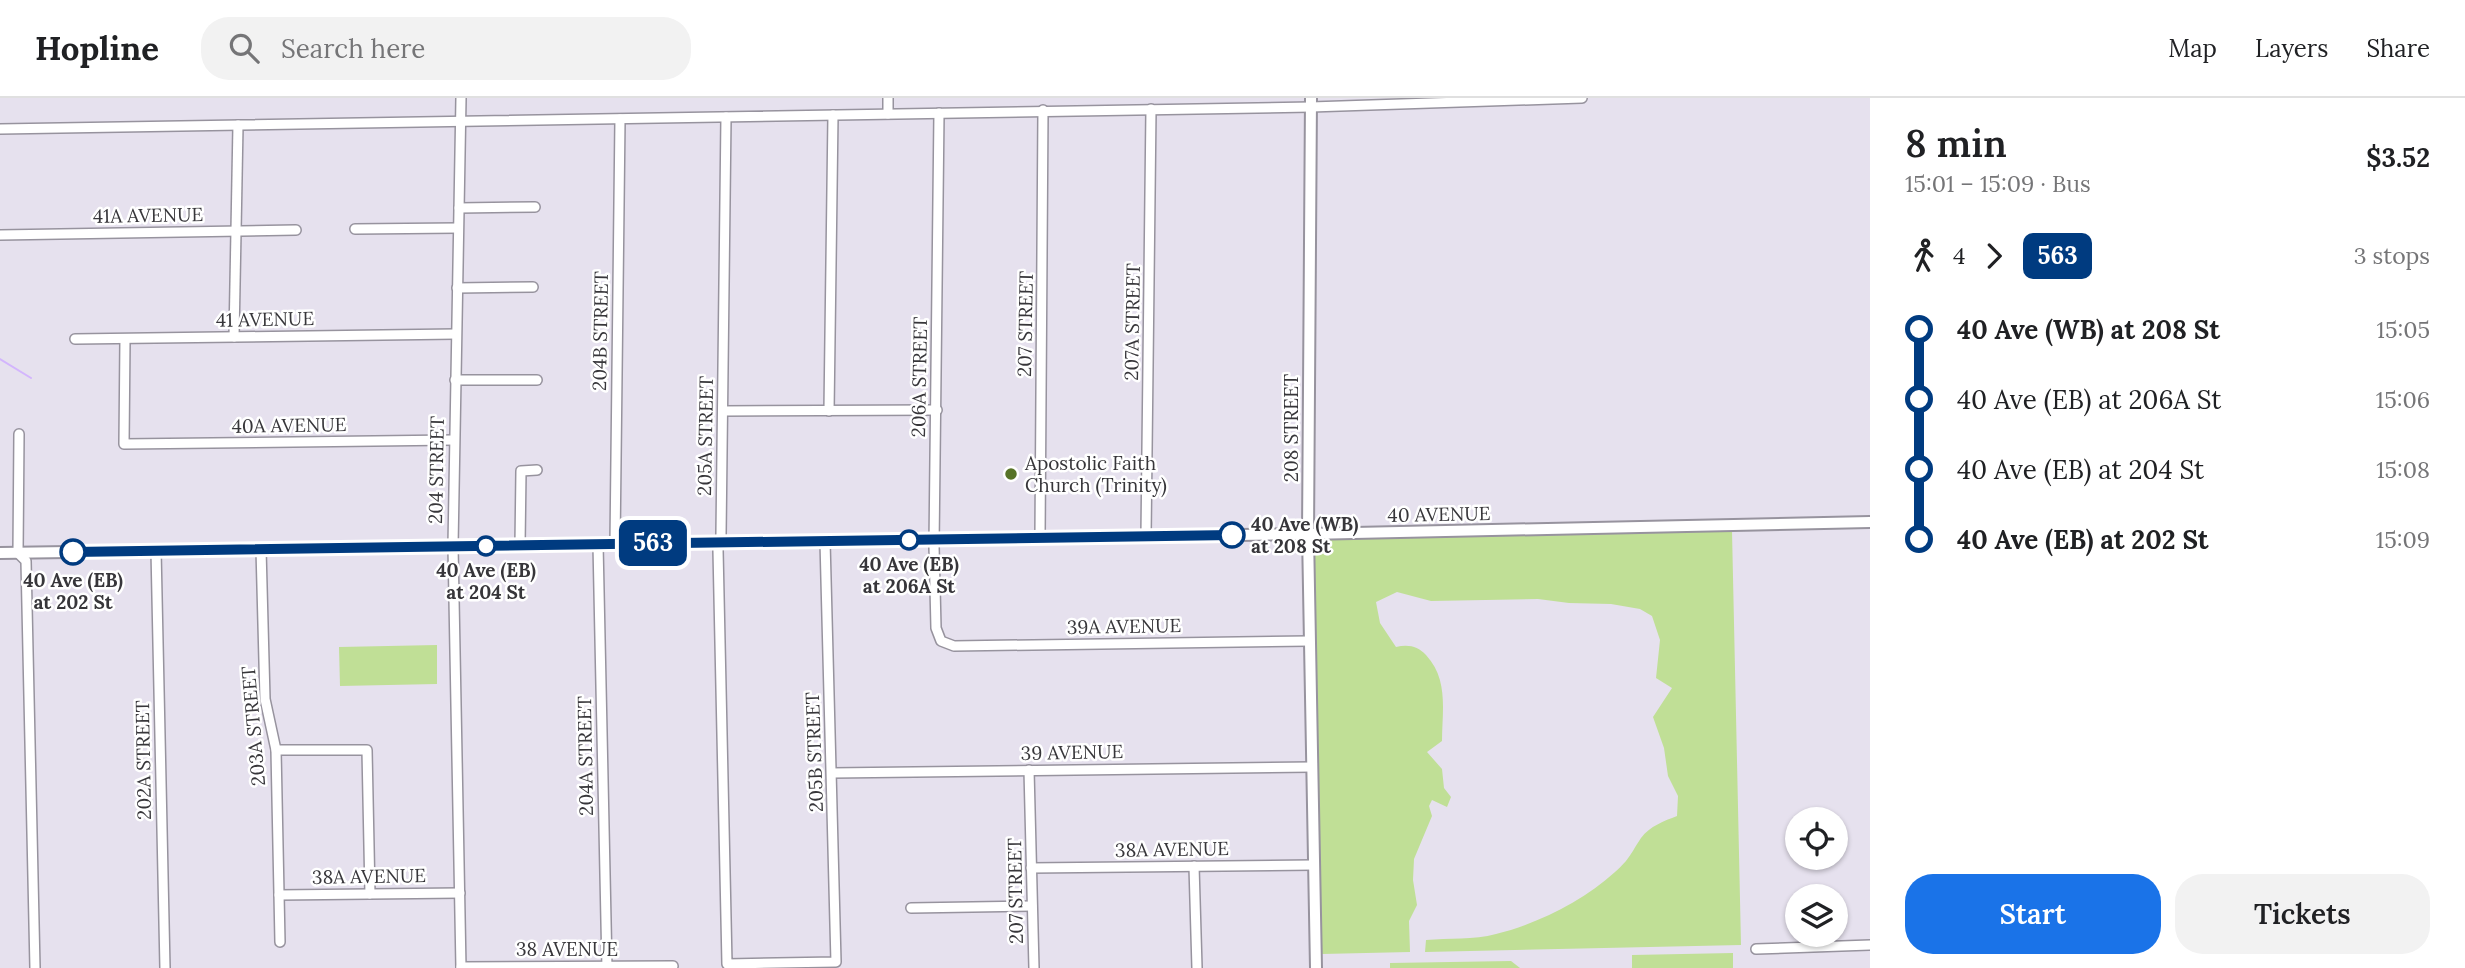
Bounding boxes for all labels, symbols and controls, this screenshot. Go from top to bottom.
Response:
search box [201,17,691,80]
text: Hopline [35,27,159,69]
icon: search [225,29,263,67]
text: Search here [281,32,425,65]
text: Map [2168,33,2217,64]
text: Layers [2255,33,2328,64]
text: Share [2366,33,2430,64]
text: 8 min [1905,119,2007,167]
text: $3.52 [2366,141,2430,174]
text: 15:01 – 15:09 · Bus [1905,169,2091,198]
street label: 41A AVENUE [93,202,203,228]
icon: walk [1905,237,1943,275]
icon: forward [1975,237,2013,275]
text: 563 [2037,240,2078,271]
text: 4 [1953,241,1965,270]
text: 3 stops [2354,241,2430,270]
street label: 207A STREET [1119,263,1145,381]
street label: 204B STREET [587,271,613,391]
street label: 207 STREET [1012,271,1038,377]
street label: 41 AVENUE [216,306,314,332]
text: 40 Ave (WB) at 208 St [1957,313,2220,346]
text: 15:05 [2377,315,2430,344]
street label: 206A STREET [906,317,932,437]
street label: 208 STREET [1279,374,1303,482]
street label: 205A STREET [692,376,718,496]
text: 40 Ave (EB) at 206A St [1957,383,2221,416]
text: 15:06 [2376,385,2430,414]
street label: 40A AVENUE [231,412,347,438]
street label: 204 STREET [423,416,449,524]
place label: Apostolic Faith Church (Trinity) [1024,451,1167,498]
text: 40 Ave (EB) at 204 St [1957,453,2204,486]
text: 15:08 [2376,455,2430,484]
marker: Apostolic Faith Church (Trinity) [1003,466,1019,482]
street label: 40 AVENUE [1387,501,1491,527]
place label: 40 Ave (WB) at 208 St [1251,512,1359,558]
line badge: 563 [613,520,693,566]
marker: 40 Ave (WB) at 208 St [1219,522,1245,548]
text: 40 Ave (EB) at 202 St [1957,523,2209,556]
text: 15:09 [2376,525,2430,554]
text: 563 [633,527,673,558]
marker: 40 Ave (EB) at 206A St [899,530,919,550]
marker: 40 Ave (EB) at 204 St [476,536,496,556]
marker: 40 Ave (EB) at 202 St [60,539,86,565]
place label: 40 Ave (EB) at 206A St [859,552,959,598]
place label: 40 Ave (EB) at 204 St [436,558,536,604]
place label: 40 Ave (EB) at 202 St [23,568,123,614]
street label: 39A AVENUE [1067,613,1181,639]
street label: 203A STREET [236,665,270,787]
street label: 205B STREET [800,692,828,812]
street label: 204A STREET [572,696,598,816]
street label: 202A STREET [130,700,156,820]
street label: 39 AVENUE [1021,739,1123,765]
map controls [1785,807,1848,947]
button: locate [1785,807,1848,870]
street label: 38A AVENUE [1115,836,1229,862]
street label: 207 STREET [1002,838,1028,944]
street label: 38A AVENUE [312,863,426,889]
button: Start [1905,874,2161,954]
button: Tickets [2175,874,2430,954]
button: layers [1785,884,1848,947]
street label: 38 AVENUE [516,937,618,961]

